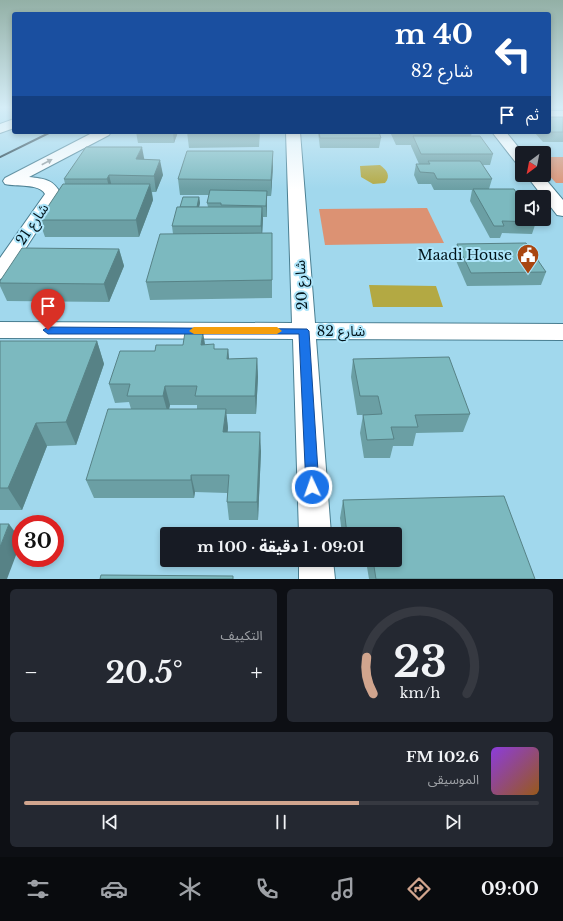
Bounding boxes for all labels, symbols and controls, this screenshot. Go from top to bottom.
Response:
text: 40 m [395,17,473,52]
icon: left [487,28,539,80]
text: شارع 82 [411,60,473,82]
icon: arrive [496,104,518,126]
text: ثم [526,105,539,124]
north arrow [515,146,551,182]
map controls [515,146,551,226]
one-way arrow [41,159,53,166]
button: sound [515,190,551,226]
street label: شارع 21 [12,200,54,249]
public building icon: Maadi House [515,242,541,275]
place label: Maadi House [418,246,512,264]
street label: شارع 20 [291,259,313,310]
pin [31,289,65,330]
icon: arrive [37,295,59,317]
street label: شارع 82 [317,322,365,342]
position arrow [291,466,333,508]
speed limit sign: 30 [12,515,64,567]
text: 09:01 · 1 دقيقة · 100 m [197,537,365,556]
text: التكييف [221,627,263,644]
text: 23 [393,636,447,687]
text: 20.5° [106,654,183,691]
text: − [24,659,38,686]
text: + [250,659,263,686]
text: km/h [399,683,440,701]
text: 102.6 FM [406,747,479,766]
text: الموسيقى [428,771,479,788]
icon: previous [99,811,121,833]
icon: pause [270,811,292,833]
icon: next [442,811,464,833]
icon: filters [24,875,52,903]
icon: car [100,875,128,903]
icon: climate [176,875,204,903]
icon: phone [253,875,281,903]
icon: music [329,875,357,903]
icon: directions [405,875,433,903]
text: 09:00 [481,878,539,900]

